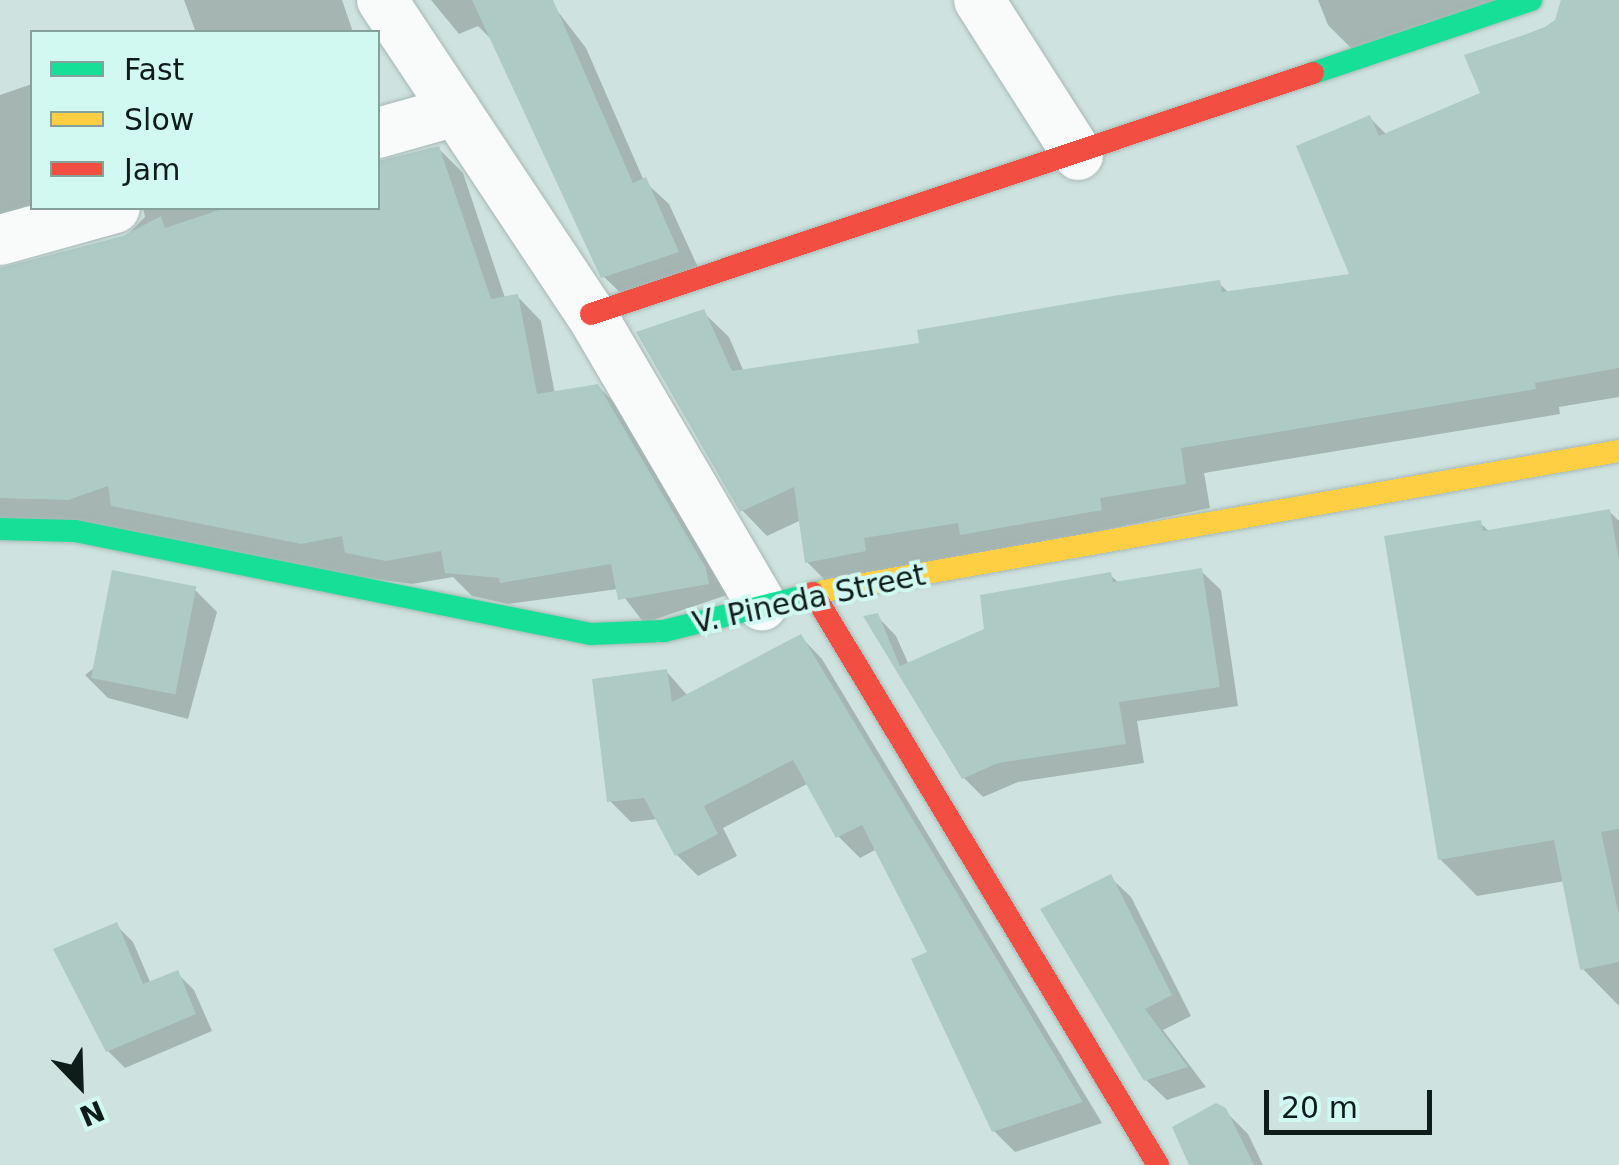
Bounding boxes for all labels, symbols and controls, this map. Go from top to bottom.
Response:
legend [30,30,380,210]
text: Fast [124,52,184,87]
text: Slow [124,102,194,137]
text: Jam [124,152,180,187]
street label: V. Pineda Street [689,557,929,641]
north arrow [30,1035,130,1135]
scale bar [1269,1070,1436,1132]
text: 20 m [1281,1090,1358,1125]
text: N [75,1093,109,1133]

